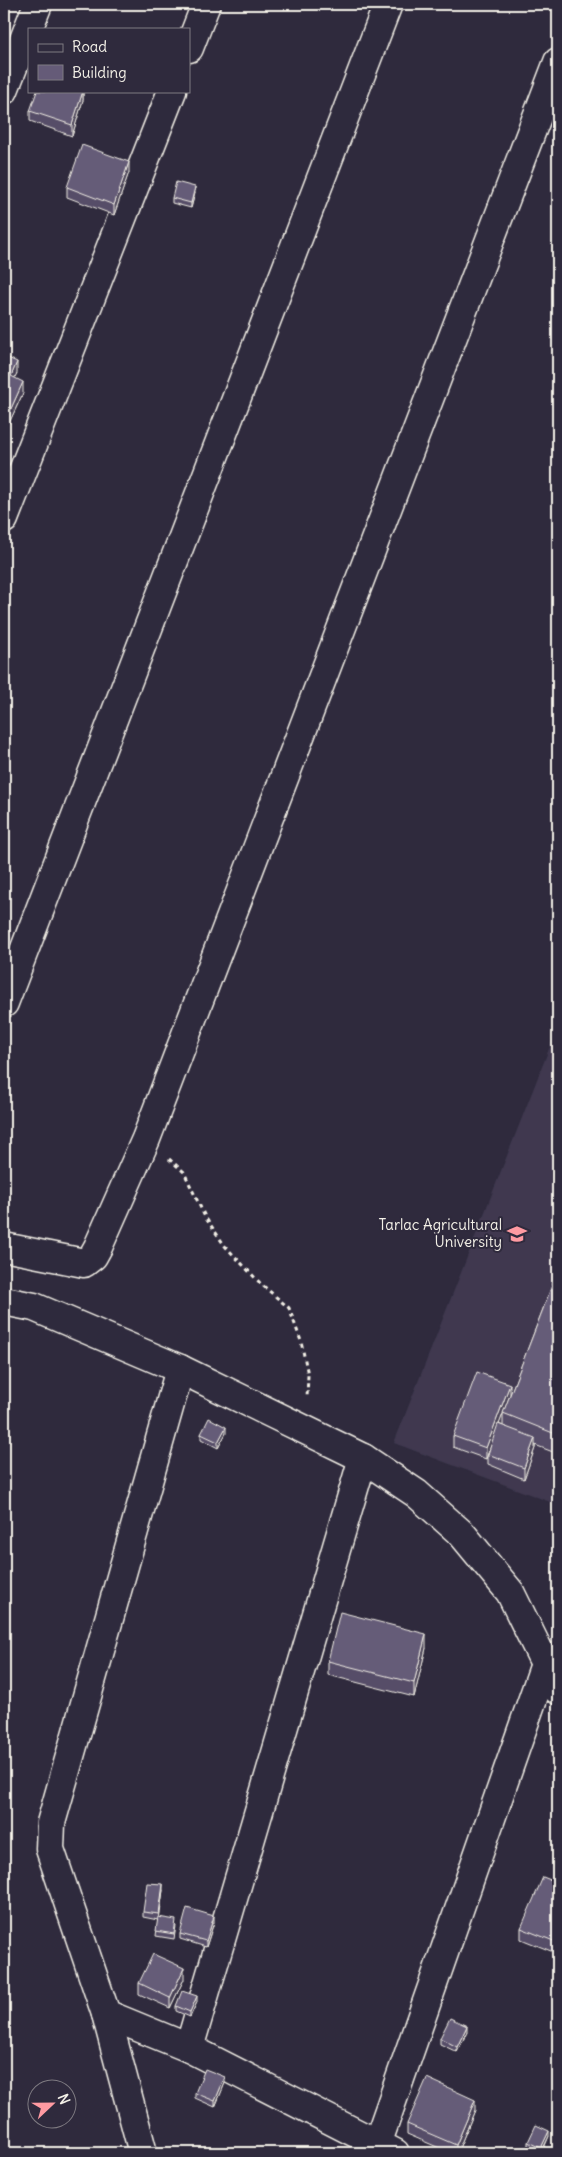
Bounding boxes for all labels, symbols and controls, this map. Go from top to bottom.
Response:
legend [28,28,190,92]
text: Road [72,37,107,56]
text: Building [72,63,127,82]
place label: Tarlac Agricultural University [378,1215,502,1251]
school or university icon: Tarlac Agricultural University [506,1223,528,1245]
north arrow [28,2080,78,2130]
text: N [54,2091,74,2107]

